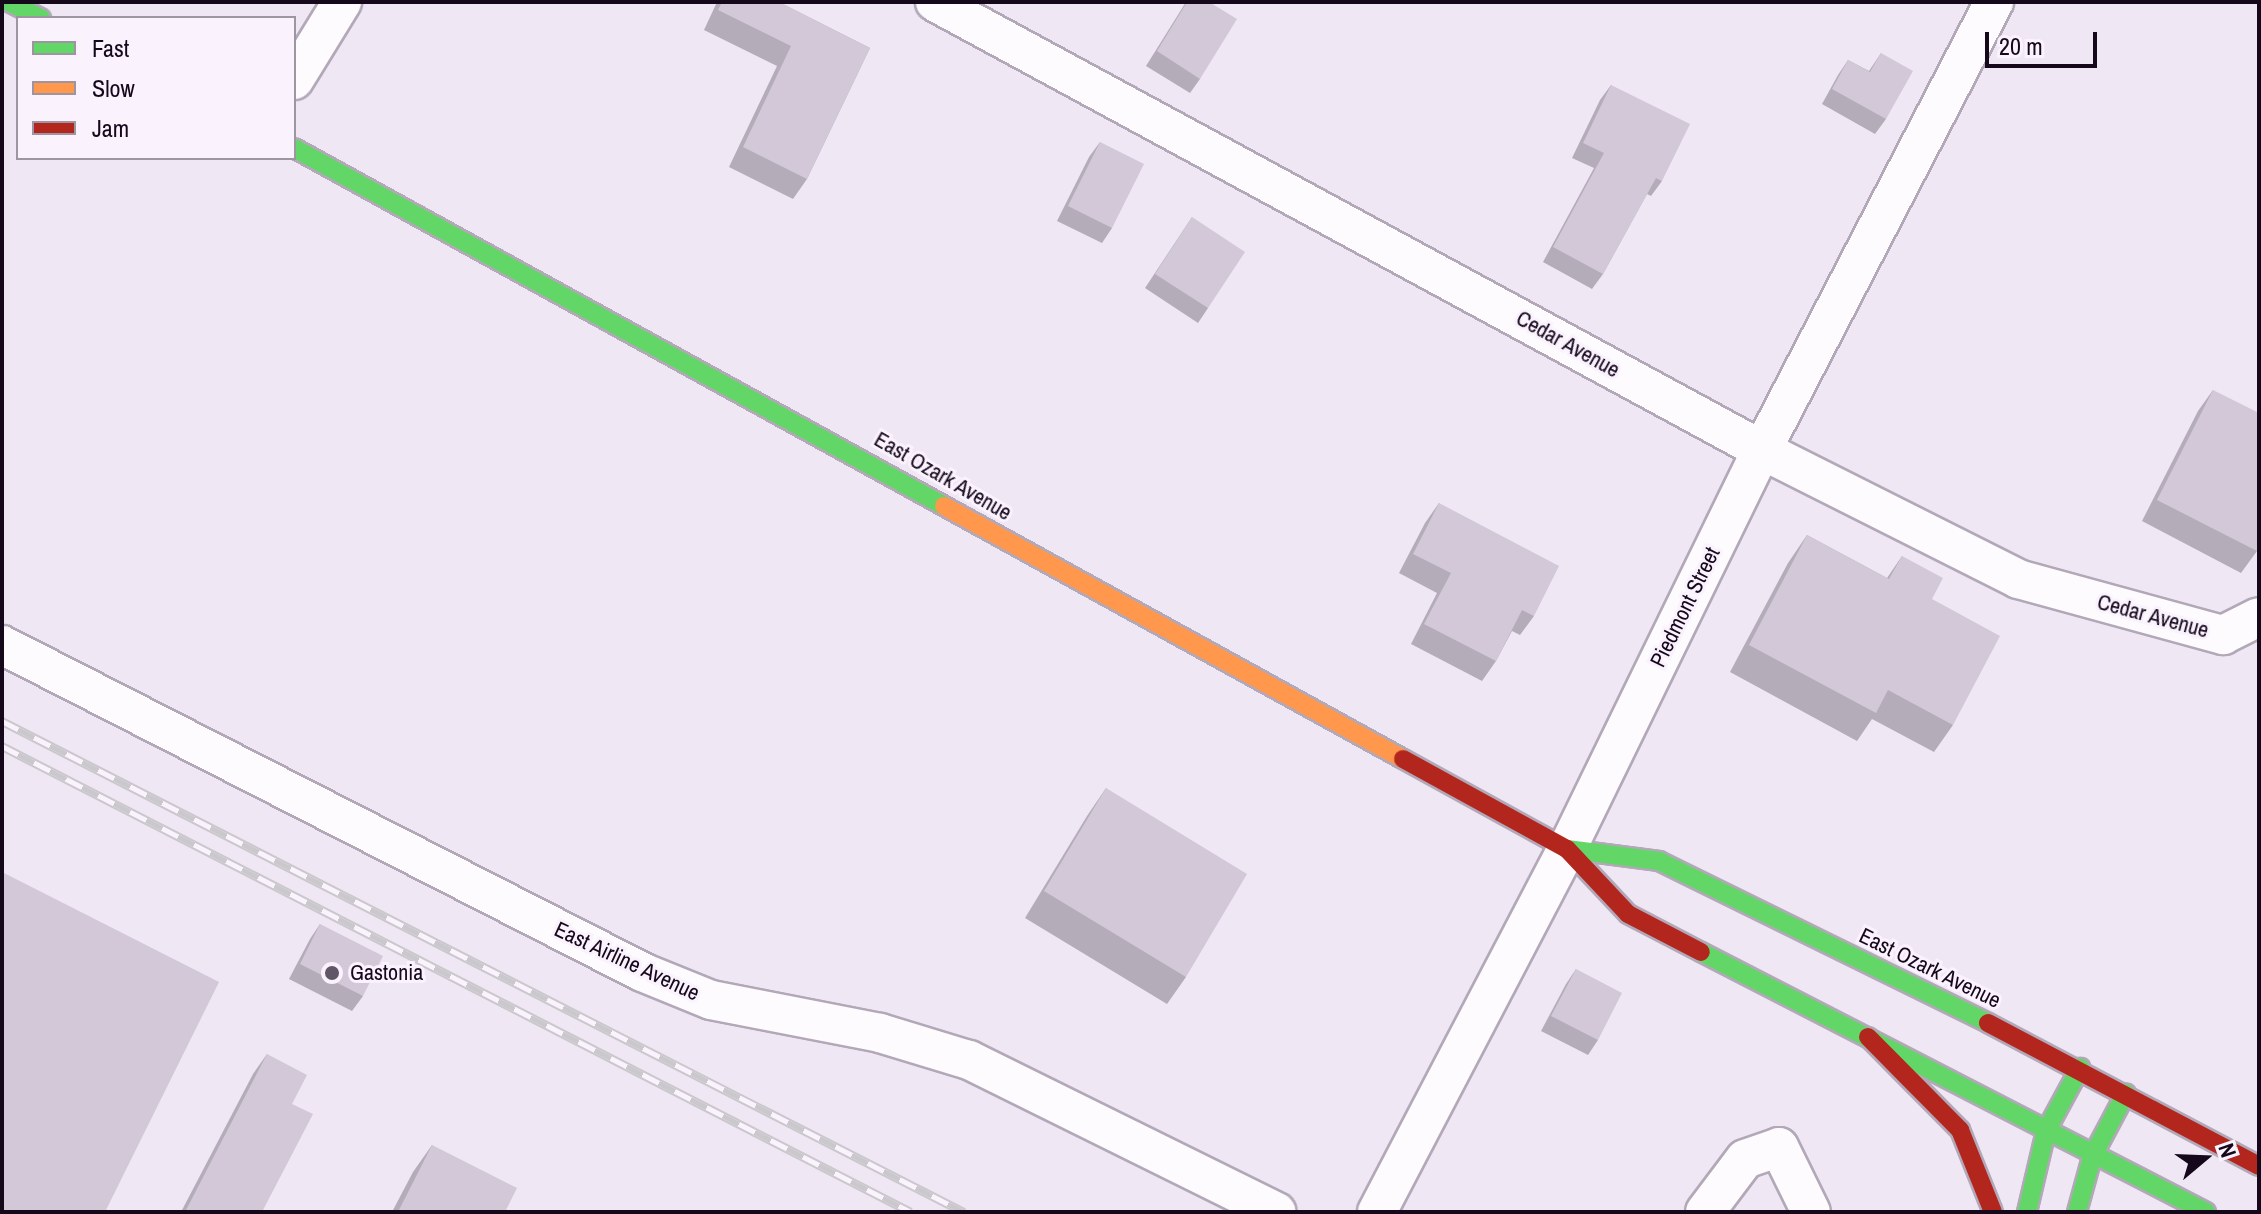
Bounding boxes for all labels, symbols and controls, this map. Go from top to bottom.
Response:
legend [16,16,296,160]
scale bar [1989,16,2101,66]
text: 20 m [1999,30,2043,62]
text: Fast [92,32,129,64]
text: Slow [92,72,135,104]
text: Jam [92,112,129,144]
street label: Cedar Avenue [1511,305,1625,383]
street label: East Ozark Avenue [869,426,1017,526]
street label: Piedmont Street [1645,543,1725,671]
street label: Cedar Avenue [2094,588,2212,644]
street label: East Airline Avenue [549,915,705,1007]
street label: East Ozark Avenue [1855,922,2005,1014]
place label: Gastonia [350,960,423,986]
marker: Gastonia [321,962,343,984]
north arrow [2165,1118,2245,1198]
text: N [2211,1139,2244,1161]

